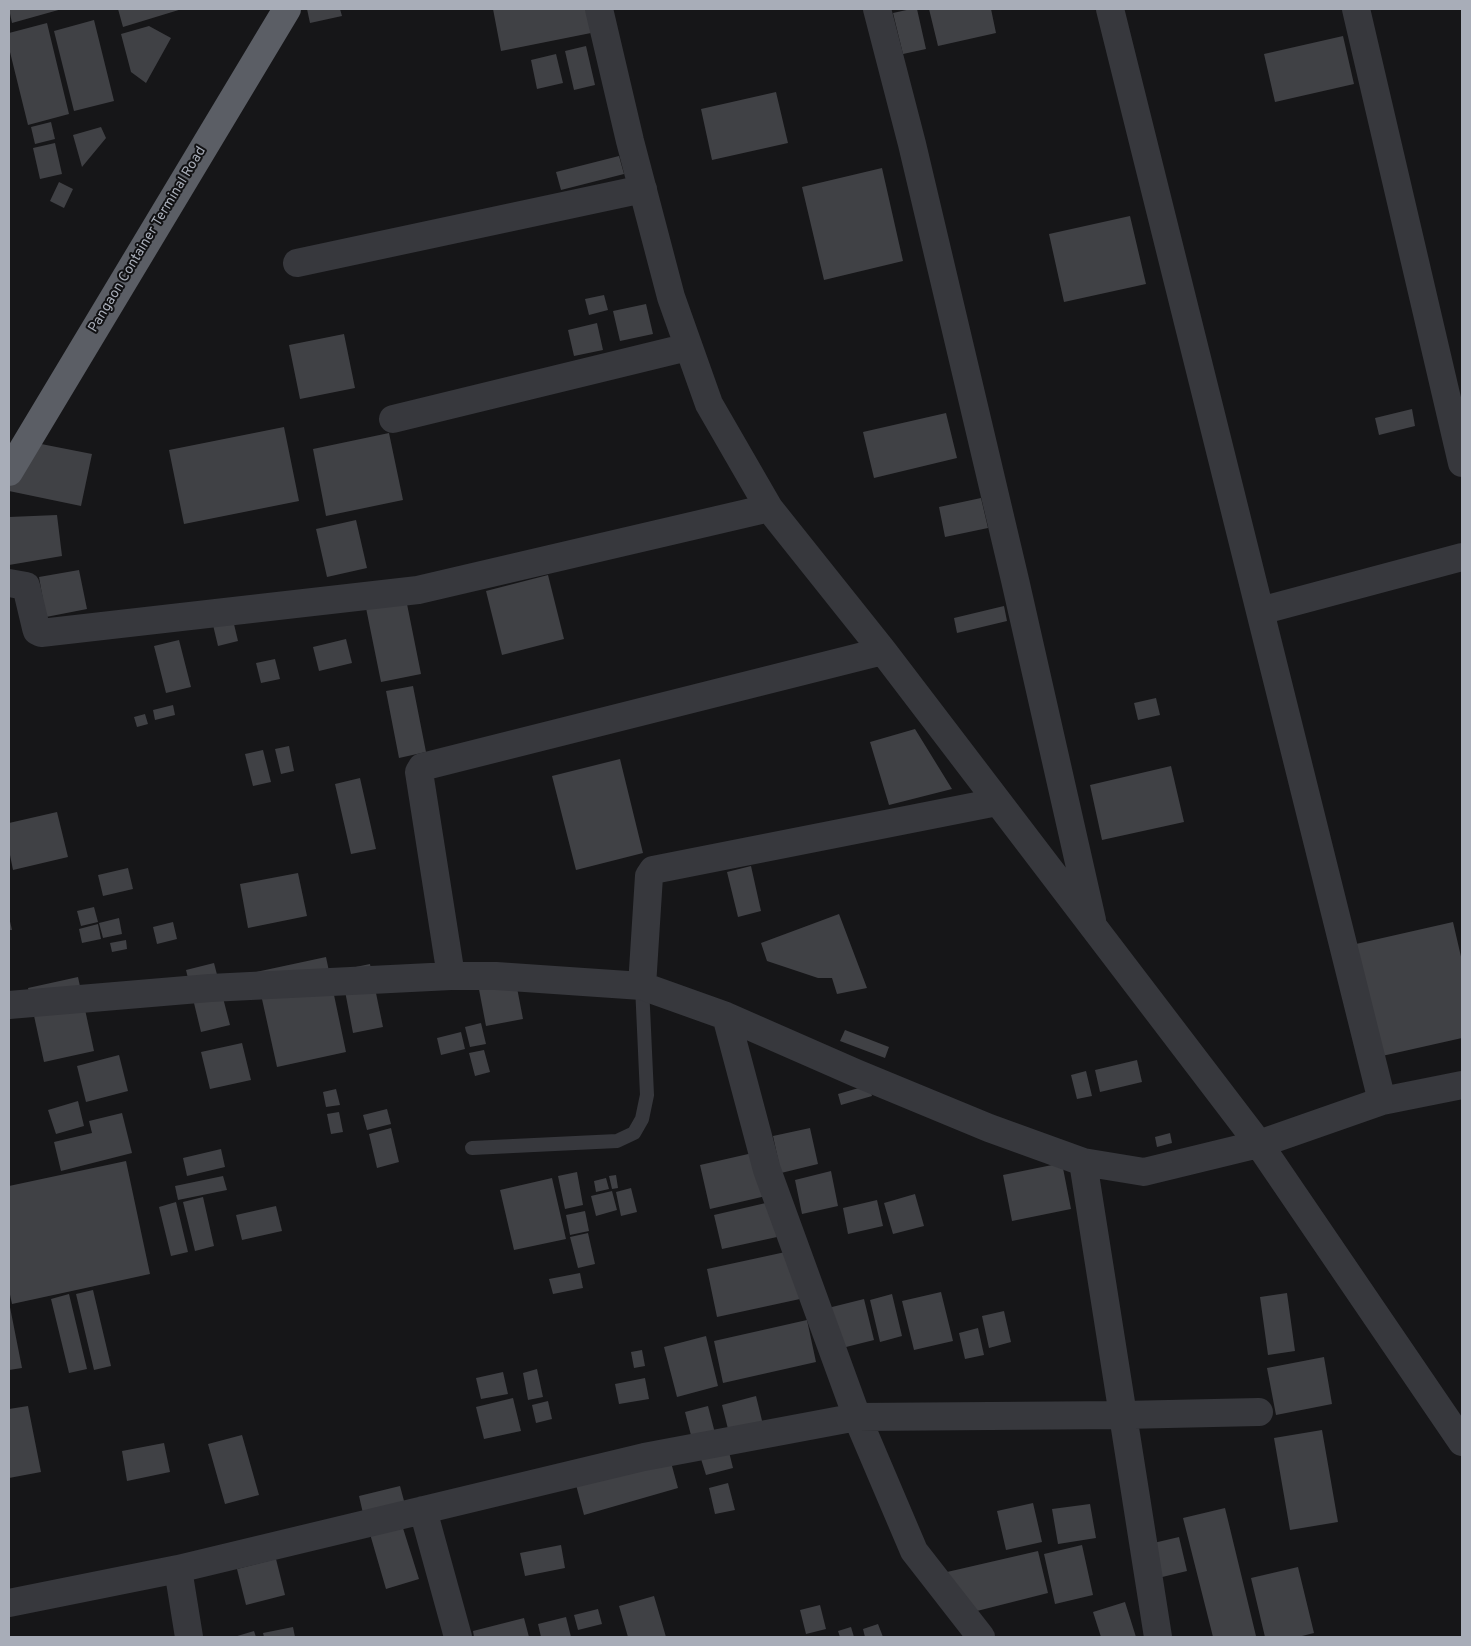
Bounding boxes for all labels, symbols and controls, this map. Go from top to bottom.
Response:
street label: Pangaon Container Terminal Road [86,144,210,336]

